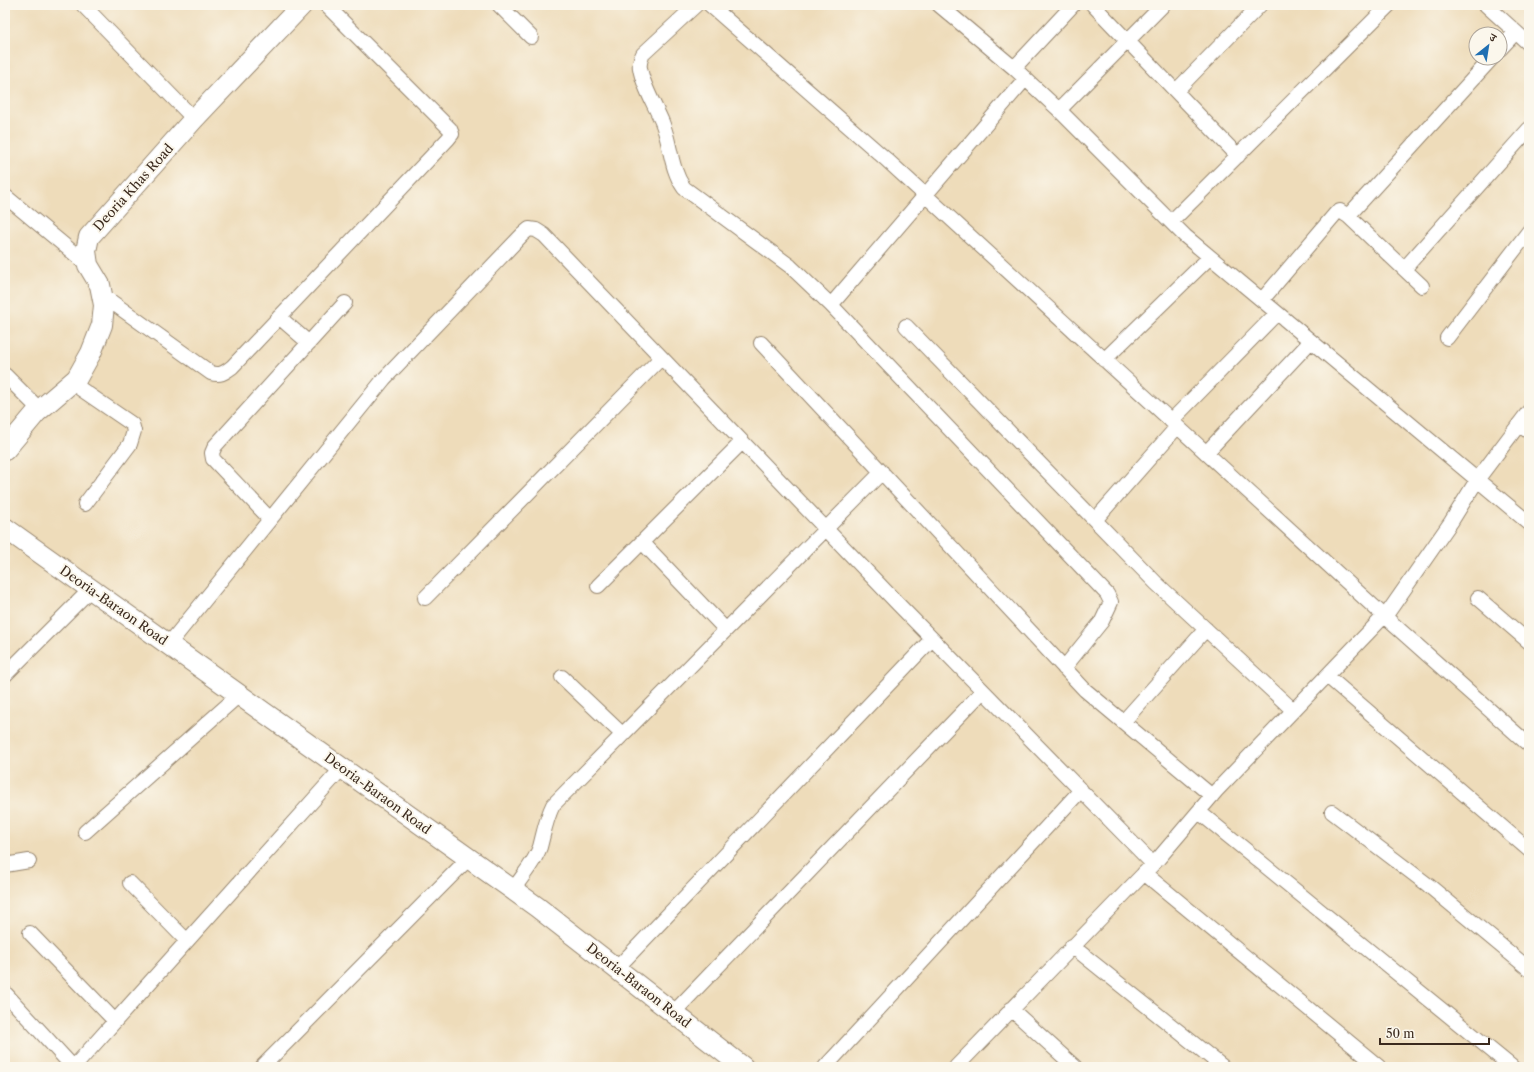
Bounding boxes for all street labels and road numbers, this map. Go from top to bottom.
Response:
street label: Deoria Khas Road [90,140,176,234]
street label: Deoria-Baraon Road [57,562,171,648]
street label: Deoria-Baraon Road [322,749,434,837]
street label: Deoria-Baraon Road [584,939,694,1031]

